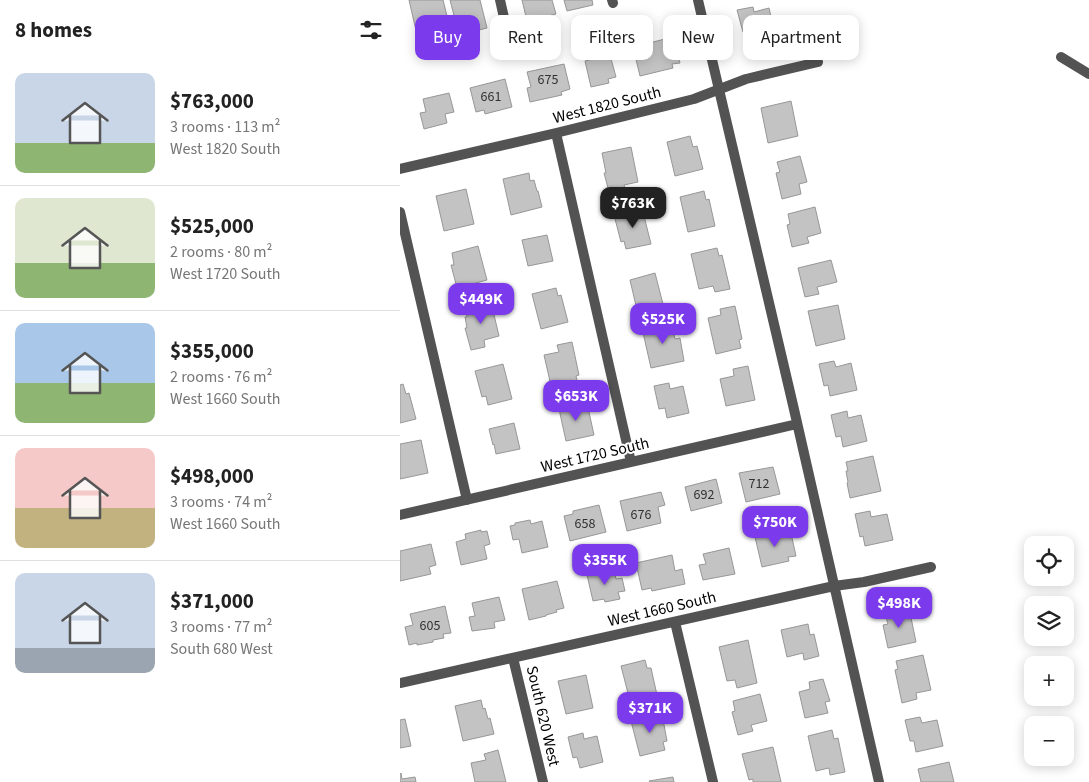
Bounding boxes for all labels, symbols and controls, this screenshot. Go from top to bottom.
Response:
text: 8 homes [15,15,92,45]
chip: Buy [415,15,480,60]
chip: Rent [490,15,561,60]
chip: Filters [571,15,653,60]
chip: New [663,15,733,60]
chip: Apartment [743,15,859,60]
icon: filters [357,16,385,44]
house number: 675 [538,70,558,90]
street label: West 1820 South [551,81,663,129]
text: $763,000 [170,86,254,116]
house number: 661 [481,87,501,107]
icon: home [55,93,115,153]
text: 3 rooms · 113 m² [170,116,280,138]
text: West 1820 South [170,138,281,160]
pin: $763K [598,186,668,229]
text: $763K [611,192,655,214]
text: $525,000 [170,211,254,241]
icon: home [55,218,115,278]
text: 2 rooms · 80 m² [170,241,272,263]
text: West 1720 South [170,263,281,285]
pin: $449K [446,282,516,325]
text: $449K [459,288,503,310]
pin: $525K [628,302,698,345]
text: $525K [641,308,685,330]
text: $355,000 [170,336,254,366]
icon: home [55,343,115,403]
text: 2 rooms · 76 m² [170,366,272,388]
pin: $653K [541,380,611,422]
text: $653K [554,385,598,407]
text: West 1660 South [170,388,281,410]
street label: West 1720 South [539,432,651,478]
text: $498,000 [170,461,254,491]
icon: home [55,468,115,528]
house number: 712 [749,474,769,494]
house number: 692 [694,485,714,505]
text: 3 rooms · 74 m² [170,491,272,513]
house number: 676 [631,505,651,525]
pin: $750K [740,506,810,548]
text: $750K [753,511,797,533]
text: West 1660 South [170,513,281,535]
house number: 658 [575,514,595,534]
map controls [1024,536,1074,766]
button: locate [1024,536,1074,586]
pin: $355K [570,544,640,586]
text: $355K [583,549,627,571]
text: $371,000 [170,586,254,616]
street label: West 1660 South [606,586,718,632]
pin: $498K [864,586,934,629]
text: $498K [877,592,921,614]
icon: home [55,593,115,653]
button: layers [1024,596,1074,646]
text: 3 rooms · 77 m² [170,616,272,638]
house number: 605 [420,616,440,636]
text: South 680 West [170,638,273,660]
button: + [1024,656,1074,706]
street label: South 620 West [521,664,565,769]
pin: $371K [615,692,685,734]
text: $371K [628,697,672,719]
button: − [1024,716,1074,766]

